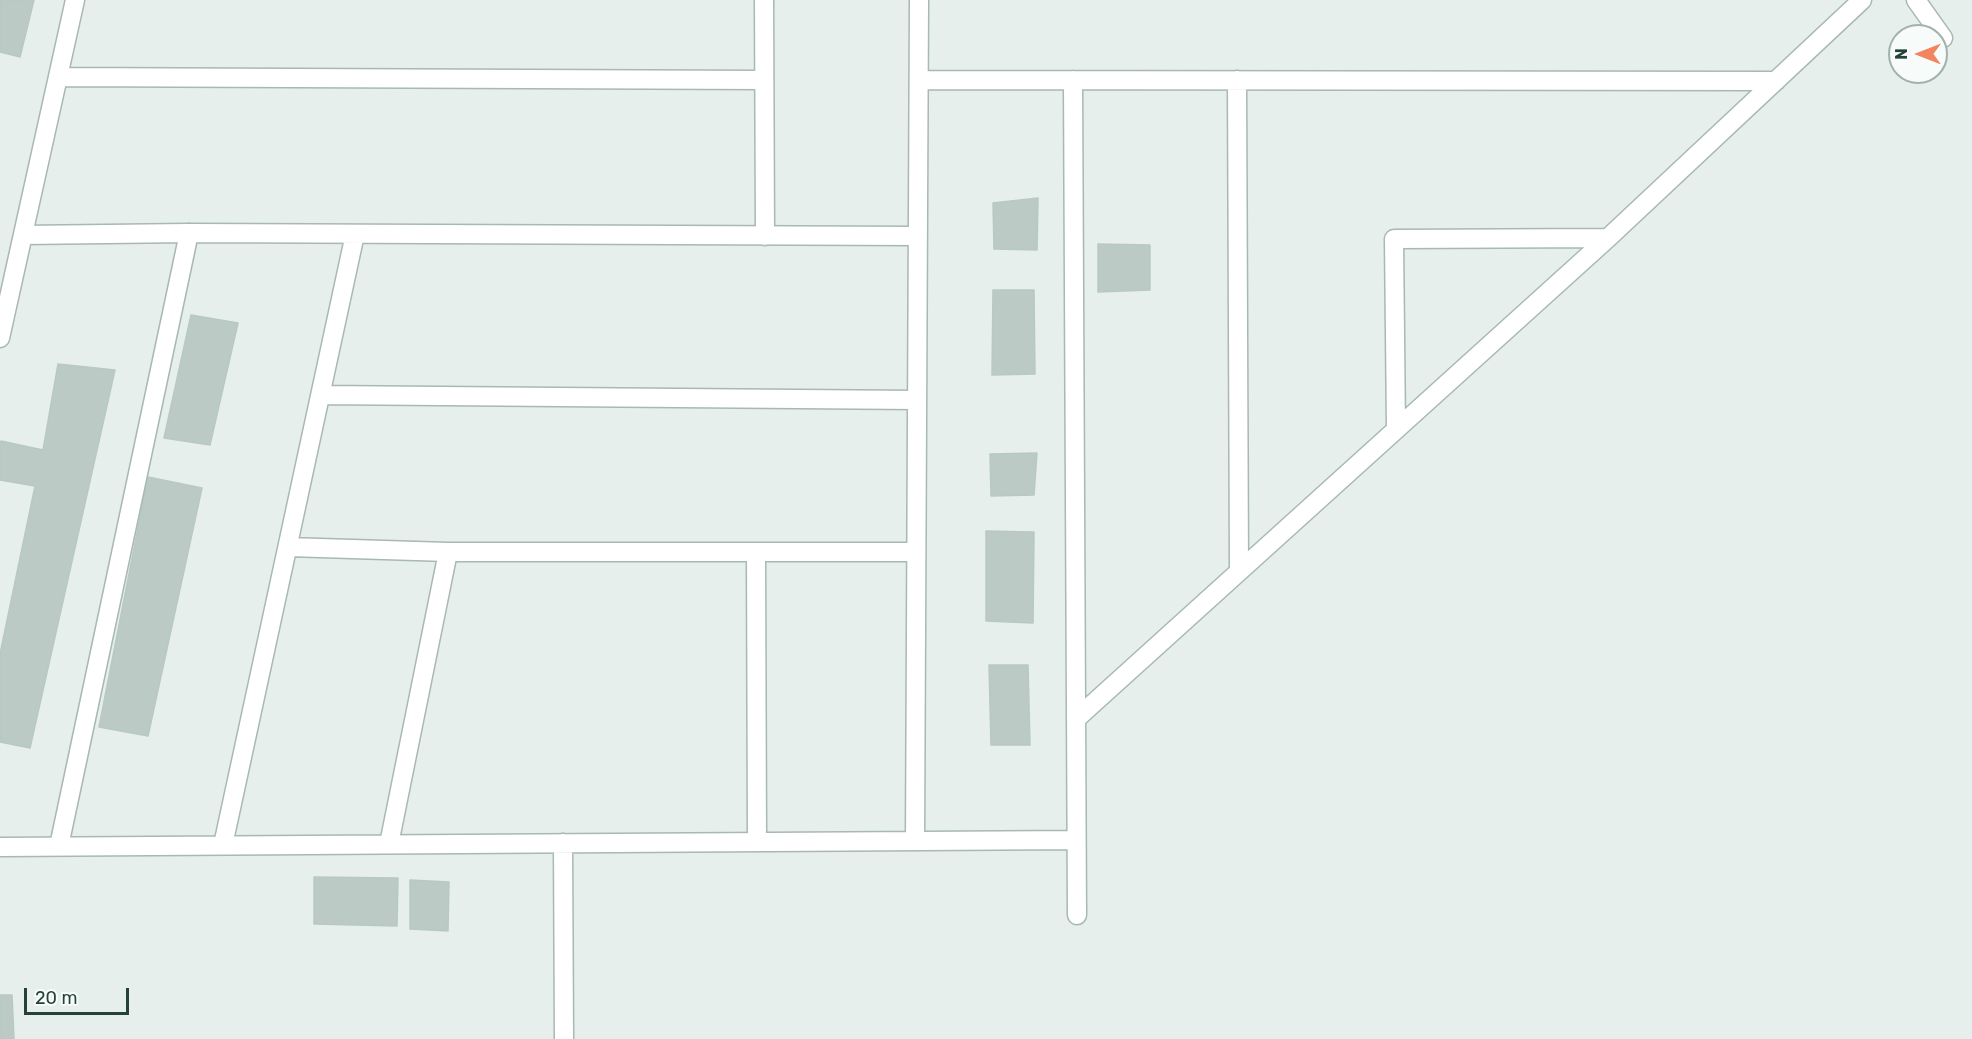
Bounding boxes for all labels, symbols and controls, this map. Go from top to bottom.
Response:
north arrow [1888,24,1948,84]
text: N [1892,48,1911,60]
scale bar [27,976,132,1014]
text: 20 m [35,987,77,1009]

